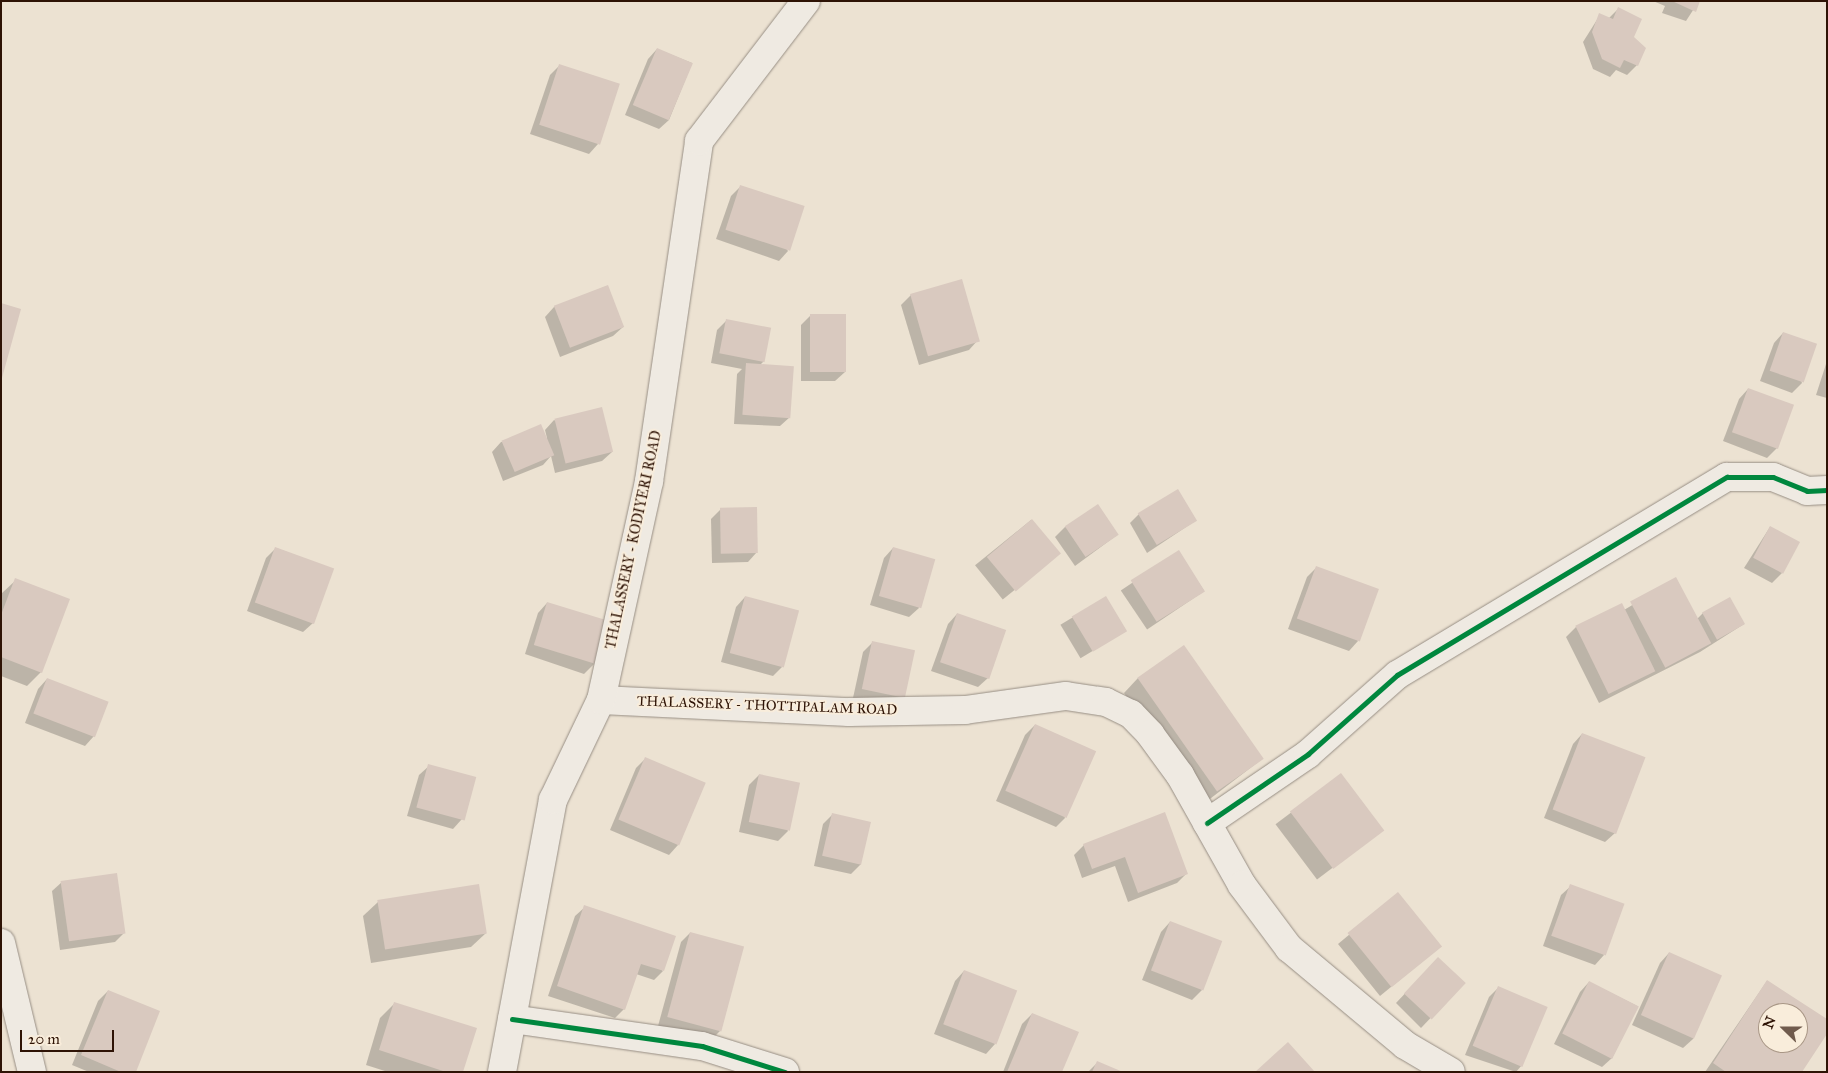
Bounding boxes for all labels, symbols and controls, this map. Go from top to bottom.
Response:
street label: THALASSERY - KODIYERI ROAD [603,429,665,651]
street label: THALASSERY - THOTTIPALAM ROAD [637,693,897,719]
north arrow [1758,1003,1808,1053]
text: N [1759,1014,1780,1031]
scale bar [22,1020,116,1052]
text: 20 m [28,1030,60,1048]

